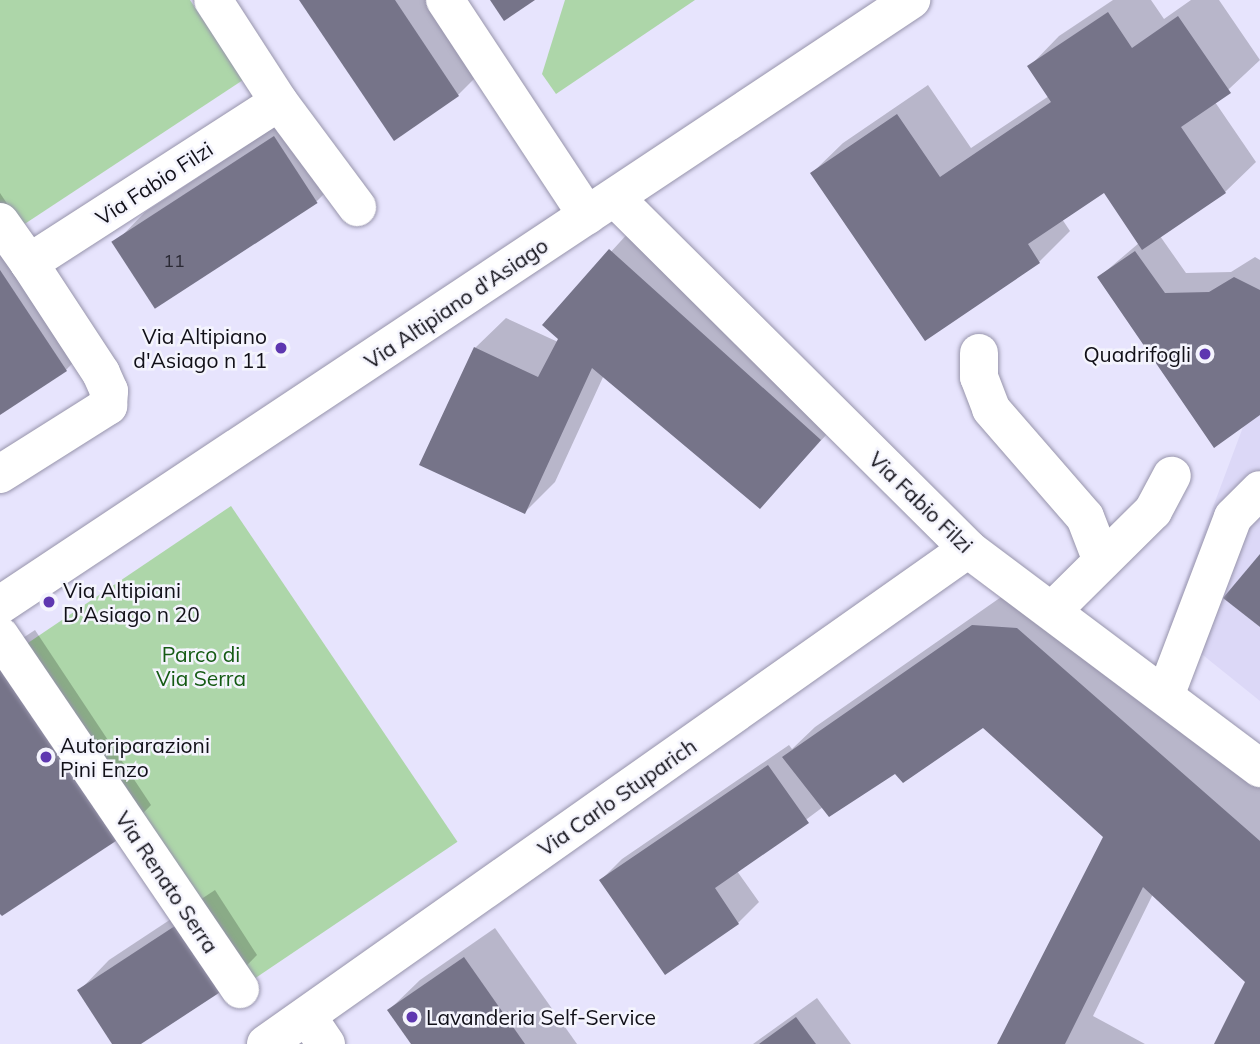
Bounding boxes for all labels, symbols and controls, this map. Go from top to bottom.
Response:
street label: Via Fabio Filzi [91,136,217,230]
street label: Via Altipiano d'Asiago [360,232,552,374]
house number: 11 [163,250,185,272]
place label: Via Altipiano d'Asiago n 11 [133,323,267,373]
marker: Via Altipiano d'Asiago n 11 [273,340,289,356]
place label: Quadrifogli [1083,341,1191,367]
marker: Quadrifogli [1197,346,1213,362]
street label: Via Fabio Filzi [864,446,978,558]
place label: Via Altipiani D'Asiago n 20 [63,577,200,627]
marker: Via Altipiani D'Asiago n 20 [41,594,57,610]
park label: Parco di Via Serra [156,641,246,691]
place label: Autoriparazioni Pini Enzo [60,732,210,782]
street label: Via Carlo Stuparich [533,733,701,861]
marker: Autoriparazioni Pini Enzo [38,749,54,765]
street label: Via Renato Serra [110,806,224,958]
place label: Lavanderia Self-Service [426,1004,656,1030]
marker: Lavanderia Self-Service [404,1009,420,1025]

